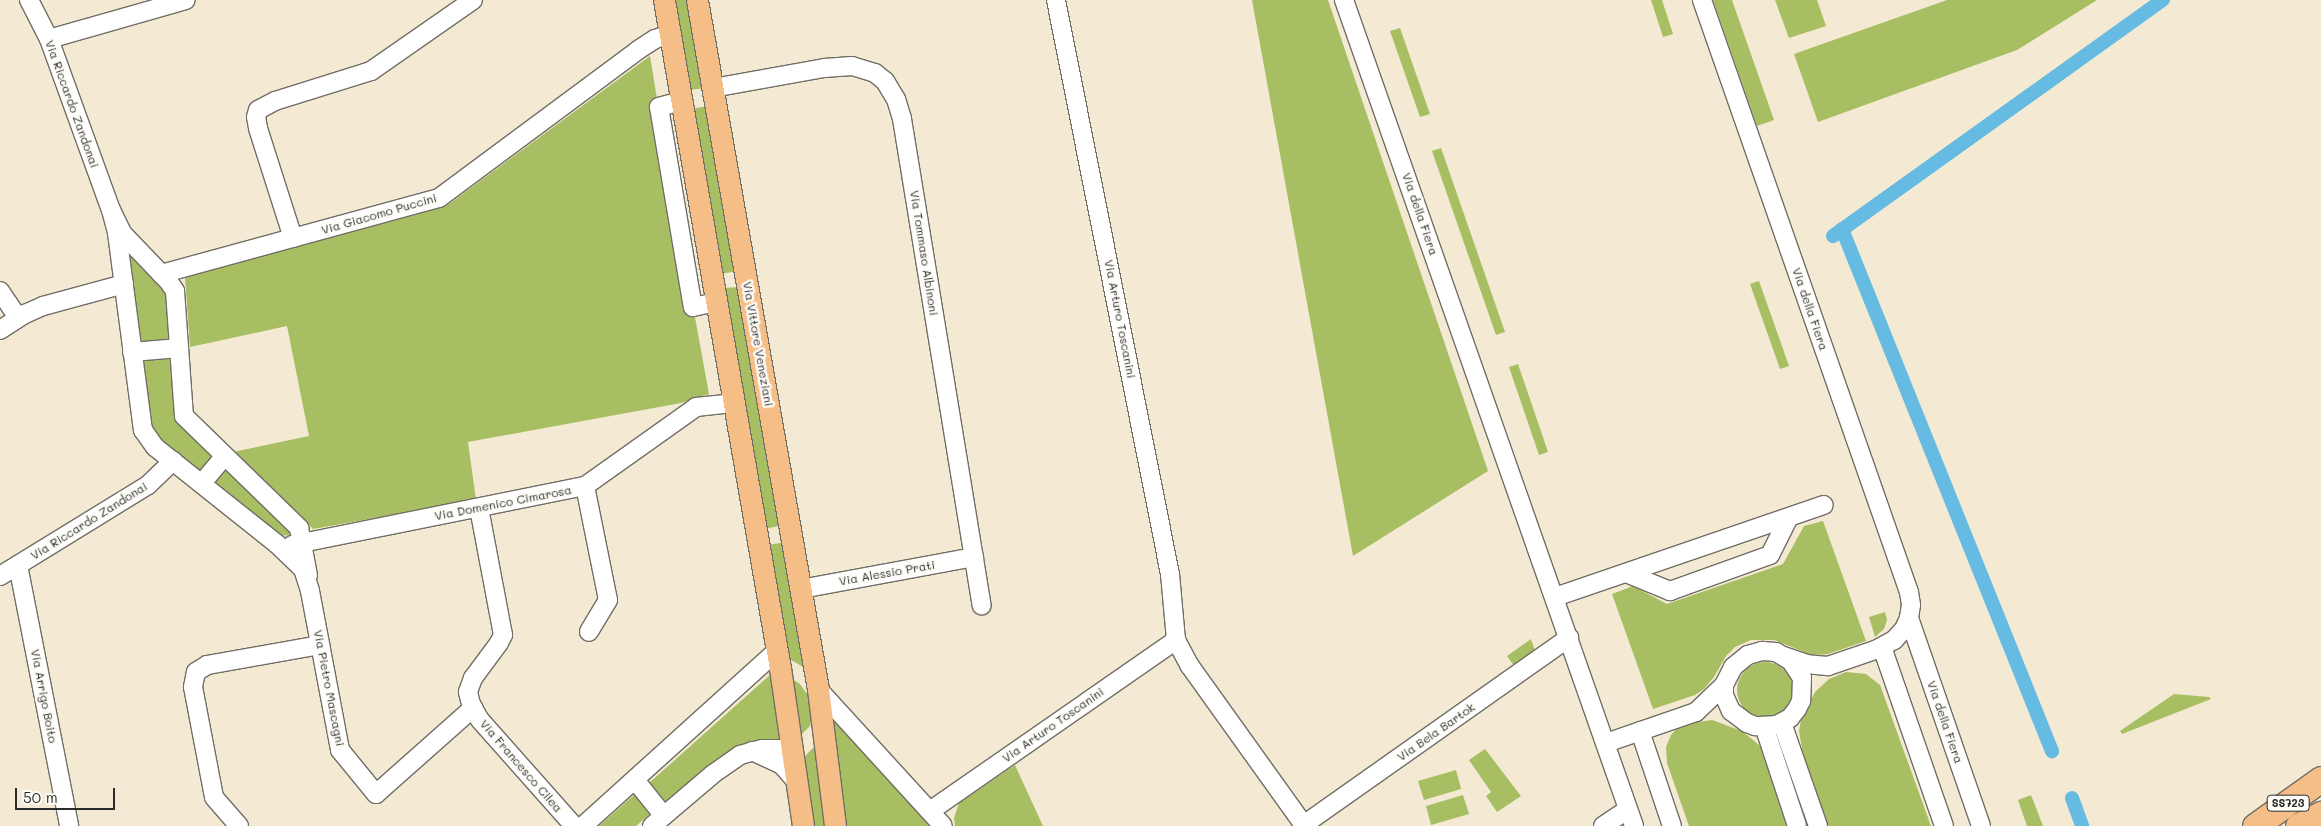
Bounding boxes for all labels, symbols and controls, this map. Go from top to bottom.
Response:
street label: Via Riccardo Zandonai [42,38,102,170]
street label: Via della Fiera [1399,171,1441,257]
street label: Via Tommaso Albinoni [907,189,941,317]
street label: Via Giacomo Puccini [320,191,438,237]
street label: Via Arturo Toscanini [1101,258,1139,380]
street label: Via della Fiera [1789,266,1831,352]
street label: Via Vittore Veneziani [740,281,776,407]
street label: Via Riccardo Zandonai [28,479,150,563]
street label: Via Domenico Cimarosa [433,483,573,523]
street label: Via Alessio Prati [838,557,936,589]
street label: Via Pietro Mascagni [311,629,347,747]
street label: Via Arrigo Boito [28,648,60,744]
street label: Via della Fiera [1924,679,1966,765]
street label: Via Arturo Toscanini [999,684,1107,766]
street label: Via Bela Bartok [1394,700,1478,764]
street label: Via Francesco Cilea [477,717,565,815]
scale bar [18,778,118,810]
text: 50 m [23,787,58,807]
road number: SS723 [2266,794,2310,811]

